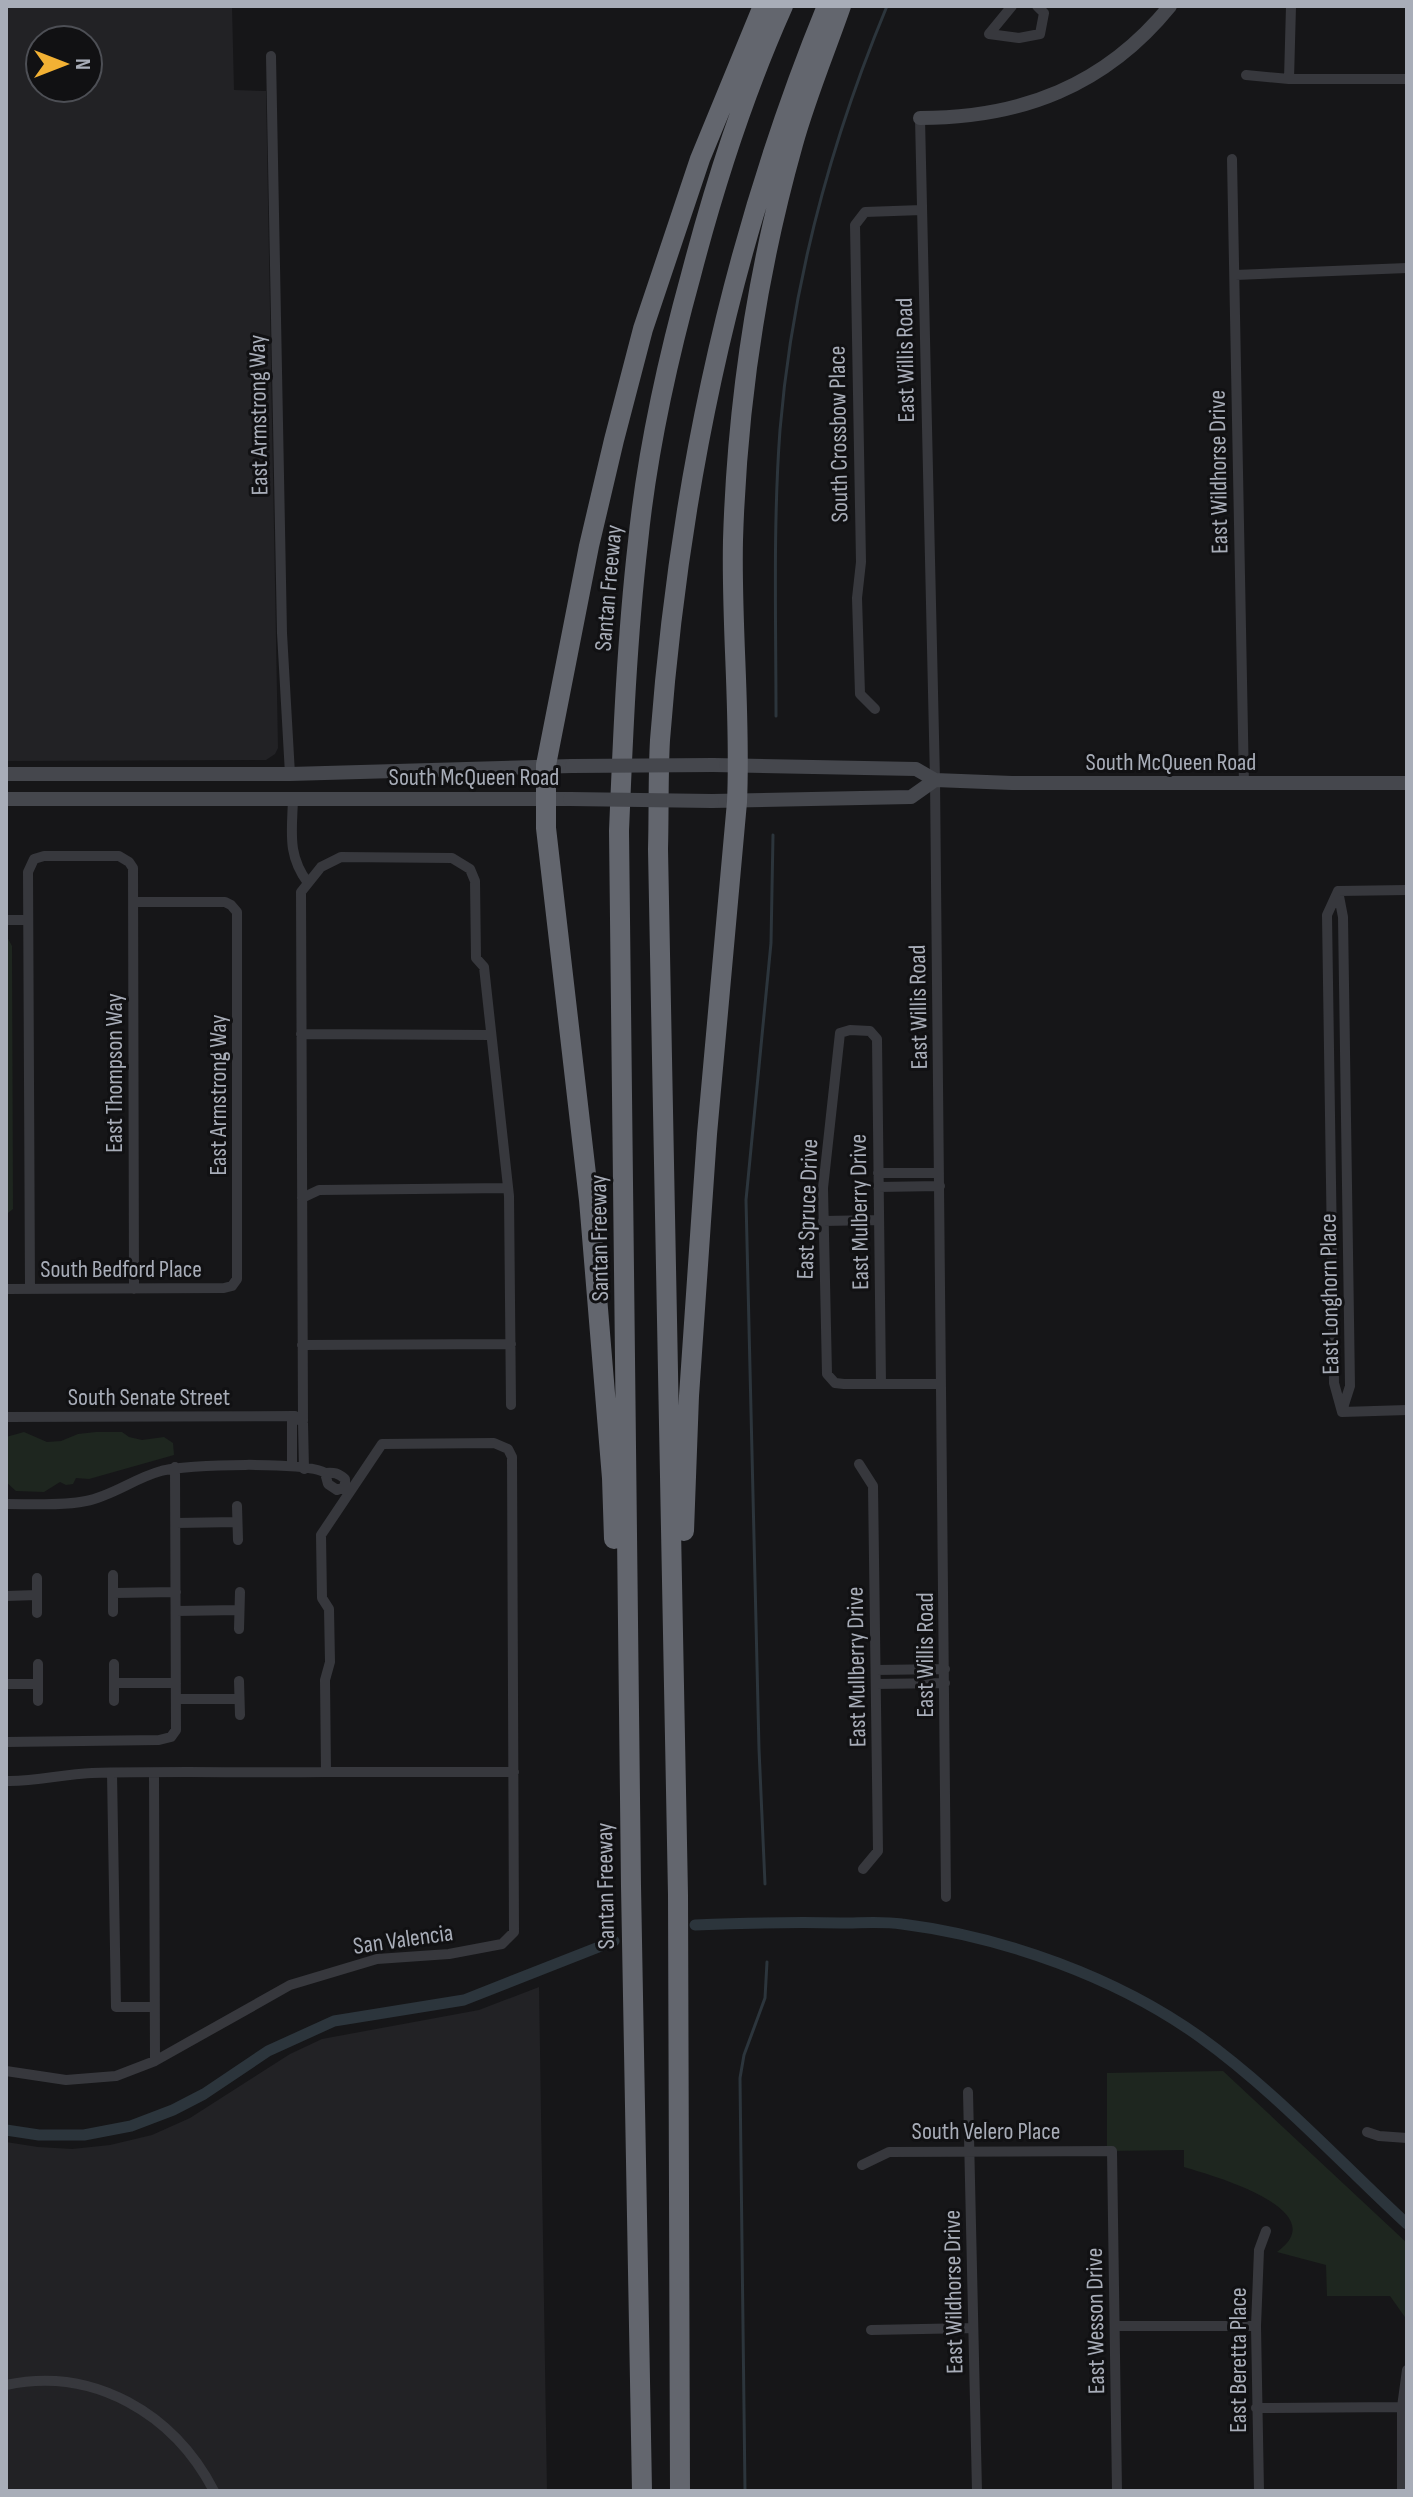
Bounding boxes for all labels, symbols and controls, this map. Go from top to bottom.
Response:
north arrow [24,24,104,104]
text: N [69,58,96,70]
street label: East Willis Road [890,297,921,423]
street label: East Armstrong Way [243,334,274,496]
street label: South Crossbow Place [822,345,855,523]
street label: East Wildhorse Drive [1203,390,1234,554]
street label: Santan Freeway [589,524,628,652]
street label: South McQueen Road [1086,748,1256,777]
street label: South McQueen Road [389,763,559,792]
street label: East Willis Road [903,944,934,1070]
street label: East Thompson Way [100,993,129,1153]
street label: East Armstrong Way [204,1015,233,1175]
street label: East Mulberry Drive [844,1134,875,1290]
street label: East Spruce Drive [791,1138,824,1280]
street label: Santan Freeway [584,1174,615,1302]
street label: East Longhorn Place [1314,1213,1345,1375]
street label: South Bedford Place [40,1255,202,1284]
street label: South Senate Street [68,1383,230,1412]
street label: East Mullberry Drive [841,1587,872,1747]
street label: East Willis Road [911,1593,940,1717]
street label: Santan Freeway [590,1822,621,1950]
street label: San Valencia [351,1918,455,1961]
street label: South Velero Place [912,2117,1060,2146]
street label: East Wildhorse Drive [938,2210,969,2374]
street label: East Wesson Drive [1080,2248,1111,2394]
street label: East Beretta Place [1224,2287,1253,2433]

